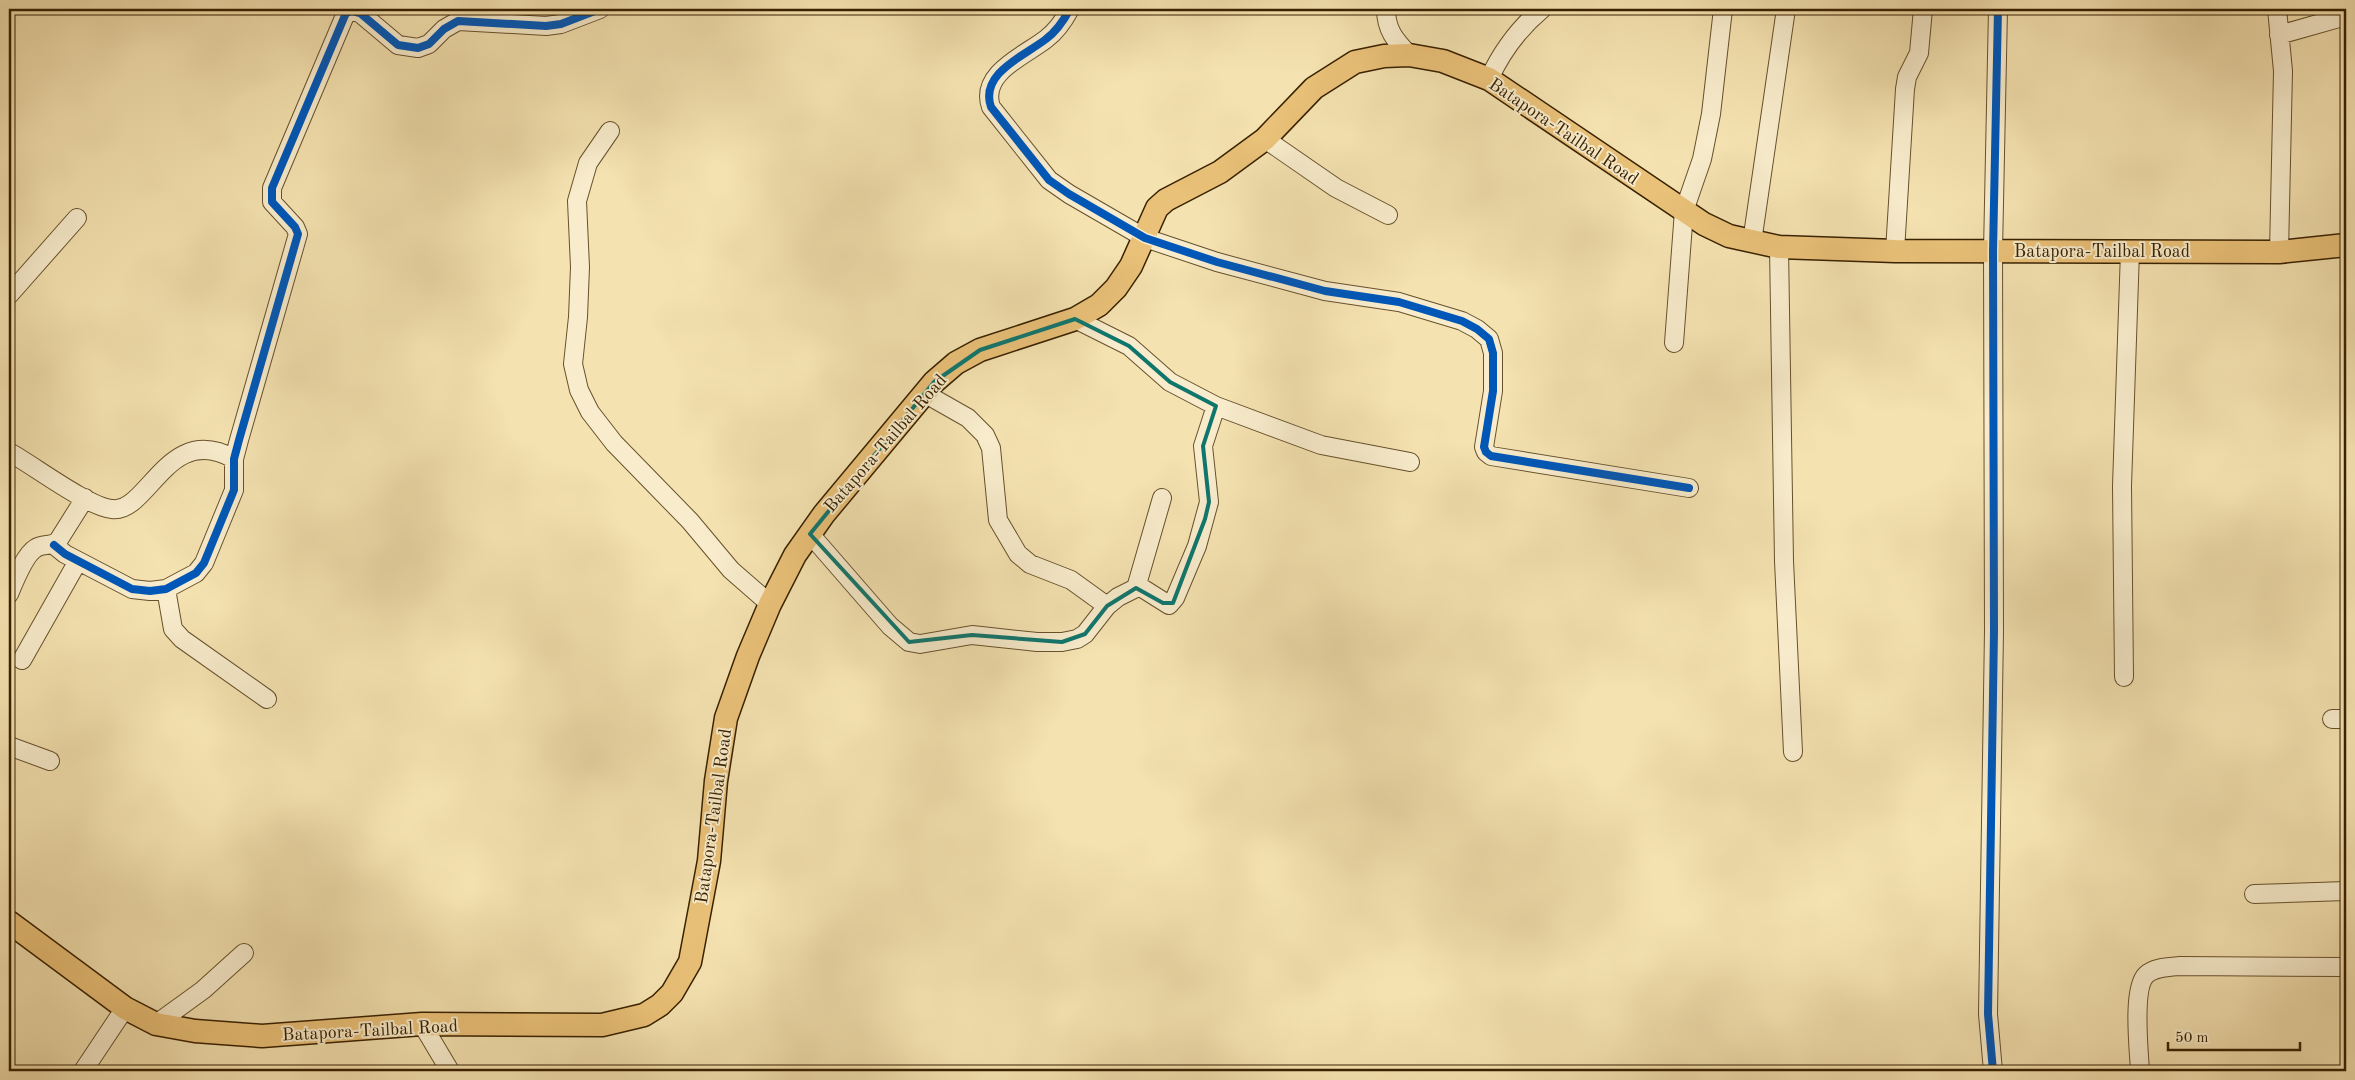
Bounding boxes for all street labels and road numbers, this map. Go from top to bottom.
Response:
street label: Batapora-Tailbal Road [1485,75,1642,189]
street label: Batapora-Tailbal Road [2014,243,2190,261]
street label: Batapora-Tailbal Road [821,371,950,516]
street label: Batapora-Tailbal Road [693,728,735,905]
street label: Batapora-Tailbal Road [282,1017,459,1045]

